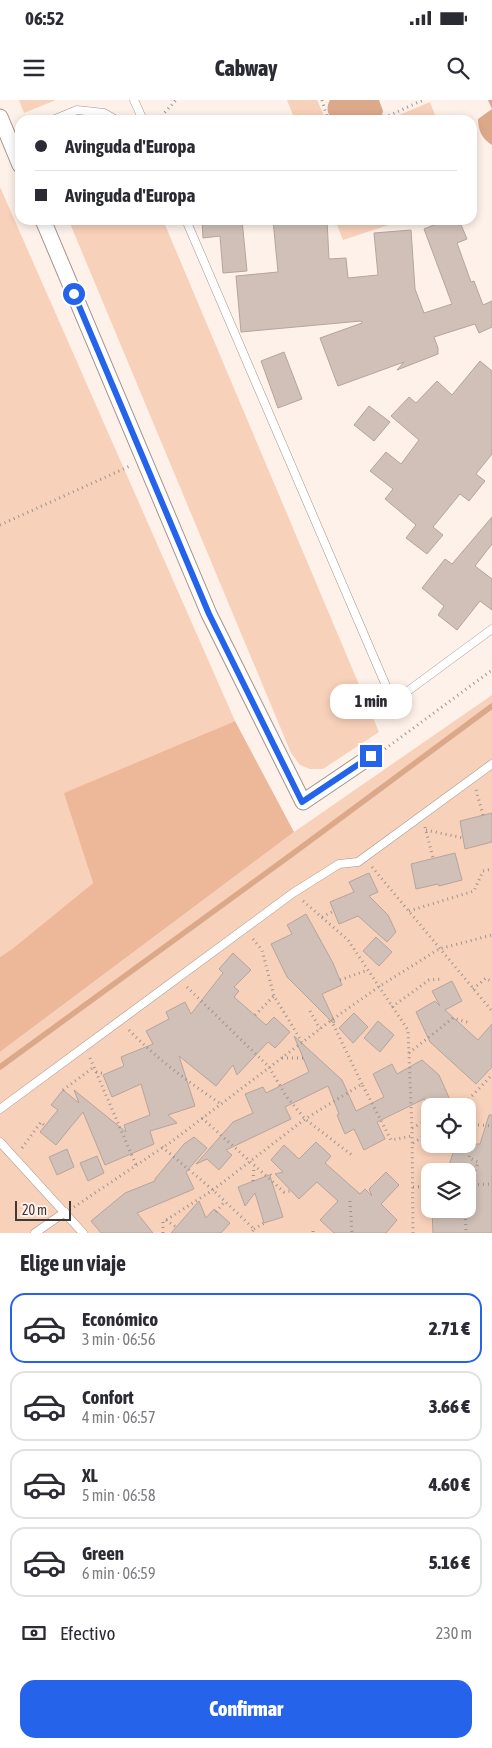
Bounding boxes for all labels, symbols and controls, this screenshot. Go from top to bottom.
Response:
text: 06:52 [25,7,64,29]
icon: menu [20,54,48,82]
icon: search [444,54,472,82]
text: Cabway [215,55,277,81]
text: Avinguda d'Europa [65,135,195,157]
text: Avinguda d'Europa [65,184,195,206]
route start [63,283,85,305]
callout: 1 min [330,684,412,718]
text: 1 min [355,692,387,710]
route end [360,745,382,767]
map controls [421,1098,476,1218]
button: locate [421,1098,476,1153]
button: layers [421,1163,476,1218]
scale bar [15,1198,71,1221]
text: 20 m [22,1202,47,1218]
text: Elige un viaje [20,1250,126,1276]
icon: car [22,1306,67,1351]
text: Económico [82,1308,158,1330]
text: 2.71 € [429,1317,470,1339]
text: 3 min · 06:56 [82,1330,155,1348]
icon: car [22,1384,67,1429]
text: Confort [82,1386,134,1408]
text: 3.66 € [429,1395,470,1417]
text: 4 min · 06:57 [82,1408,155,1426]
icon: car [22,1462,67,1507]
text: XL [82,1464,98,1486]
text: 4.60 € [429,1473,470,1495]
text: 5 min · 06:58 [82,1486,155,1504]
icon: car [22,1540,67,1585]
text: Green [82,1542,124,1564]
text: 5.16 € [429,1551,470,1573]
text: 6 min · 06:59 [82,1564,155,1582]
icon: cash [20,1619,48,1647]
text: Efectivo [60,1622,115,1644]
text: 230 m [436,1624,472,1642]
button: Confirmar [20,1680,472,1738]

